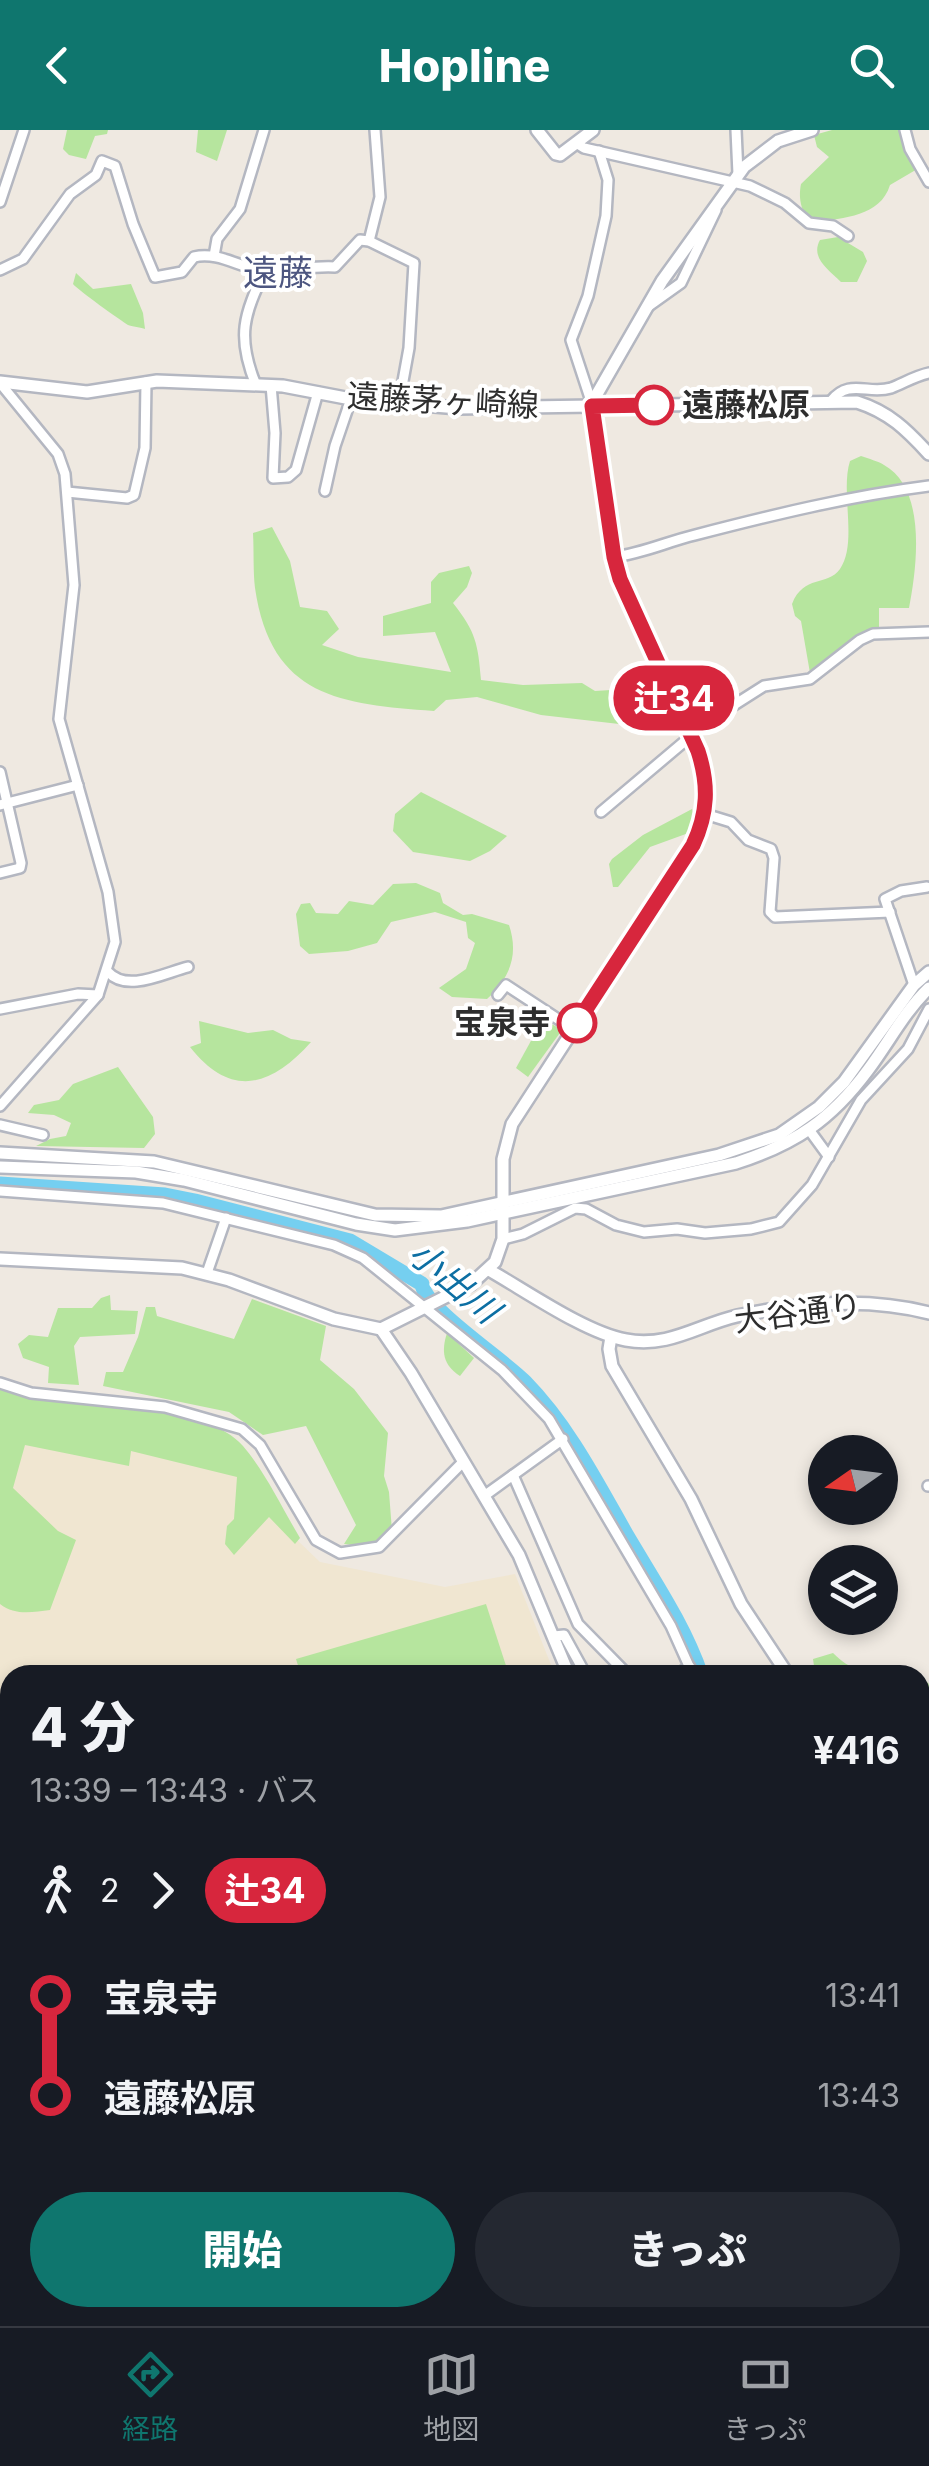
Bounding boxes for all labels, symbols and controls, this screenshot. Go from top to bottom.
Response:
icon: back [30,38,85,93]
text: Hopline [379,38,550,93]
icon: search [844,38,899,93]
district label: 遠藤 [243,251,313,293]
street label: 遠藤茅ヶ崎線 [346,376,540,425]
place label: 遠藤松原 [682,385,810,424]
marker: 遠藤松原 [635,386,673,424]
line badge: 辻34 [616,666,732,730]
text: 辻34 [633,677,715,719]
place label: 宝泉寺 [454,1003,550,1042]
marker: 宝泉寺 [558,1004,596,1042]
water label: 小出川 [401,1231,511,1334]
street label: 大谷通り [732,1285,864,1340]
north arrow [808,1435,898,1525]
map controls [808,1435,898,1635]
button: layers [808,1545,898,1635]
text: 4 分 [30,1694,135,1760]
text: ¥416 [813,1727,900,1773]
text: 13:39 – 13:43 · バス [30,1771,319,1810]
icon: walk [30,1863,85,1918]
icon: forward [135,1863,190,1918]
text: 辻34 [225,1869,306,1911]
text: 2 [100,1871,120,1910]
text: 宝泉寺 [104,1975,218,2021]
text: 13:41 [825,1976,900,2015]
text: 遠藤松原 [104,2075,256,2121]
text: 13:43 [818,2076,900,2115]
button: 開始 [30,2192,455,2307]
button: きっぷ [475,2192,900,2307]
tab: 経路 [122,2347,178,2447]
tab: 地図 [423,2347,479,2447]
tab: きっぷ [724,2347,807,2447]

